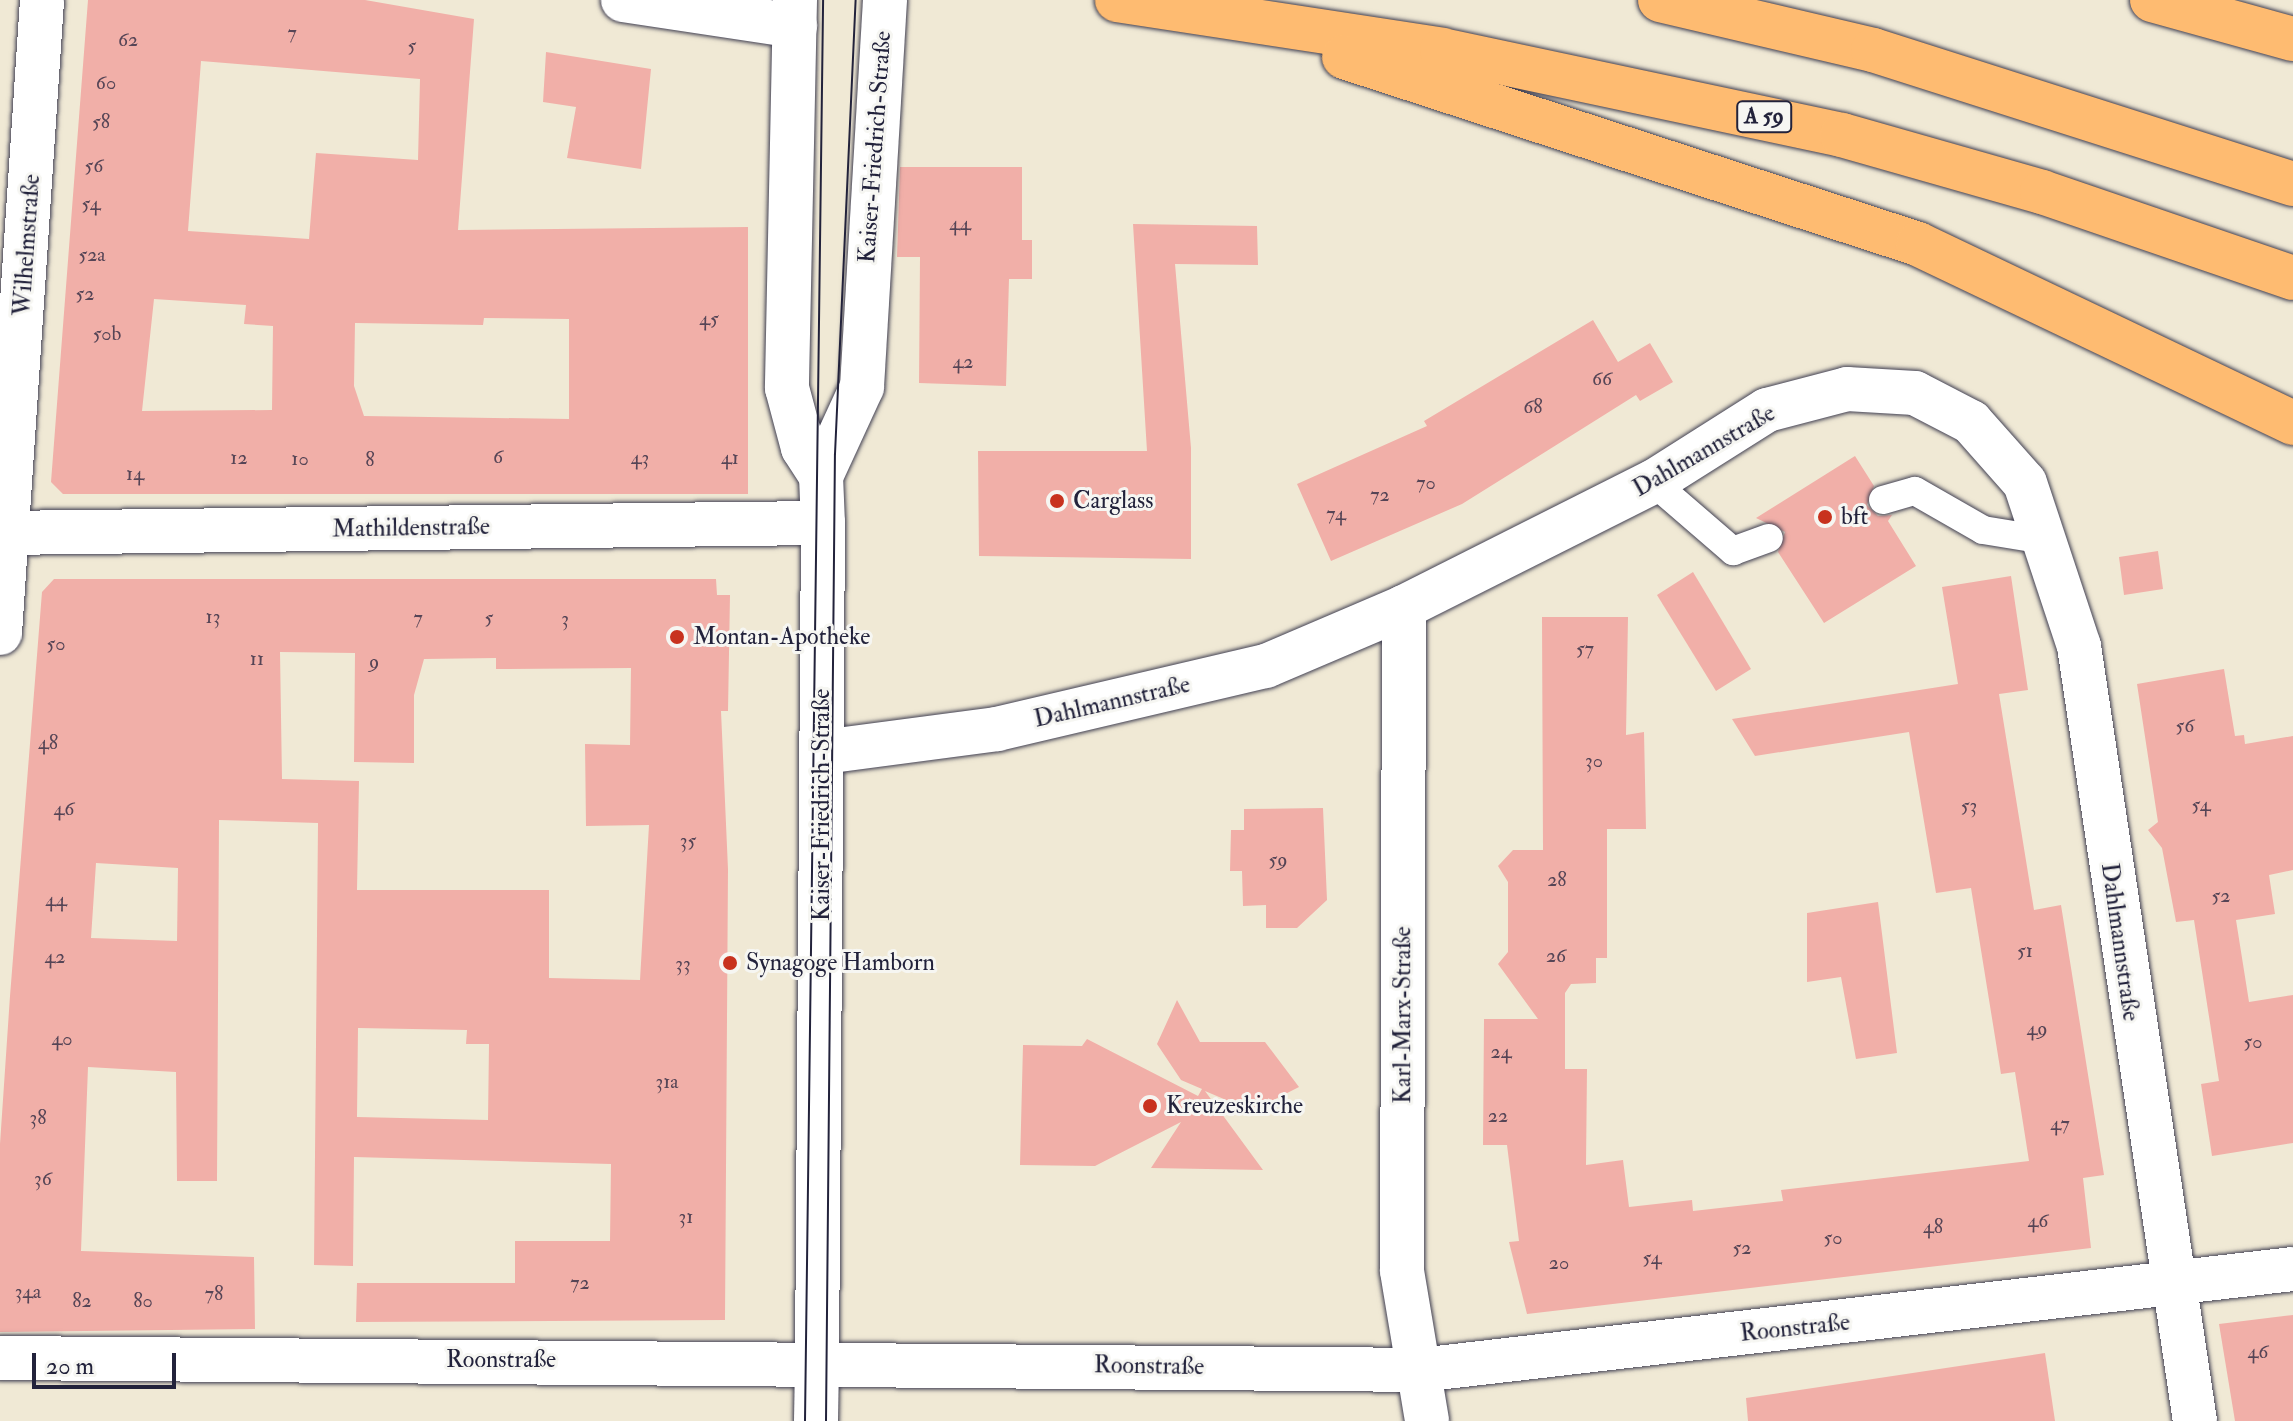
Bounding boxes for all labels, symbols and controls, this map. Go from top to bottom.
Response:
house number: 7 [287,20,297,44]
house number: 62 [118,27,138,51]
street label: Kaiser-Friedrich-Straße [853,30,897,264]
house number: 5 [408,33,416,57]
house number: 60 [96,70,116,94]
road number: A 59 [1736,99,1792,135]
house number: 58 [92,109,110,133]
house number: 56 [85,153,103,177]
street label: Wilhelmstraße [8,173,46,317]
house number: 54 [81,191,101,215]
house number: 44 [949,211,971,235]
house number: 52a [78,242,106,266]
house number: 52 [76,281,94,305]
house number: 45 [699,306,719,330]
house number: 50b [93,321,121,345]
house number: 42 [953,349,973,373]
house number: 66 [1592,366,1612,390]
house number: 68 [1523,394,1543,418]
street label: Dahlmannstraße [1628,399,1780,503]
house number: 6 [493,444,503,468]
house number: 12 [230,445,248,469]
house number: 43 [631,445,649,469]
house number: 41 [721,445,739,469]
house number: 10 [291,446,309,470]
house number: 8 [365,447,375,471]
house number: 14 [126,461,144,485]
house number: 70 [1416,470,1436,494]
house number: 72 [1370,482,1390,506]
place label: Carglass [1073,487,1153,515]
marker: Carglass [1048,492,1066,510]
house number: 74 [1326,501,1346,525]
place label: bft [1841,503,1868,531]
marker: bft [1816,508,1834,526]
street label: Mathildenstraße [332,512,490,544]
house number: 13 [206,604,220,628]
house number: 7 [413,605,423,629]
house number: 5 [485,605,493,629]
house number: 3 [561,606,569,630]
place label: Montan-Apotheke [693,623,870,651]
marker: Montan-Apotheke [668,628,686,646]
house number: 50 [47,631,65,655]
house number: 57 [1576,636,1594,660]
house number: 11 [250,646,264,670]
house number: 9 [369,649,379,673]
street label: Dahlmannstraße [1031,670,1193,734]
street label: Kaiser-Friedrich-Straße [808,689,836,921]
house number: 56 [2176,713,2194,737]
house number: 48 [38,730,58,754]
house number: 30 [1585,748,1603,772]
house number: 54 [2191,792,2211,816]
house number: 53 [1961,793,1977,817]
house number: 46 [54,796,74,820]
house number: 35 [680,828,696,852]
house number: 59 [1268,847,1288,871]
street label: Dahlmannstraße [2095,861,2145,1023]
house number: 28 [1547,867,1567,891]
house number: 52 [2212,883,2230,907]
house number: 44 [45,887,67,911]
street label: Karl-Marx-Straße [1389,926,1417,1104]
house number: 51 [2017,938,2033,962]
house number: 26 [1546,943,1566,967]
house number: 42 [45,944,65,968]
place label: Synagoge Hamborn [746,949,935,977]
house number: 33 [675,951,691,975]
marker: Synagoge Hamborn [721,954,739,972]
house number: 49 [2026,1016,2048,1040]
house number: 40 [51,1026,73,1050]
house number: 50 [2244,1029,2262,1053]
house number: 24 [1491,1039,1511,1063]
house number: 31a [655,1069,679,1093]
place label: Kreuzeskirche [1166,1092,1303,1120]
marker: Kreuzeskirche [1141,1097,1159,1115]
house number: 22 [1488,1103,1508,1127]
house number: 38 [29,1105,47,1129]
house number: 47 [2050,1111,2070,1135]
house number: 36 [34,1166,52,1190]
house number: 31 [679,1204,693,1228]
house number: 46 [2028,1208,2048,1232]
house number: 48 [1923,1214,1943,1238]
house number: 50 [1824,1225,1842,1249]
house number: 52 [1733,1235,1751,1259]
house number: 54 [1642,1245,1662,1269]
house number: 20 [1549,1250,1569,1274]
house number: 72 [570,1270,590,1294]
house number: 34a [15,1279,41,1303]
house number: 78 [205,1281,223,1305]
house number: 82 [72,1288,92,1312]
house number: 80 [133,1288,153,1312]
street label: Roonstraße [1739,1308,1851,1348]
scale bar [36,1337,180,1387]
house number: 46 [2248,1339,2268,1363]
street label: Roonstraße [446,1346,556,1374]
text: 20 m [46,1351,94,1382]
street label: Roonstraße [1094,1351,1204,1381]

